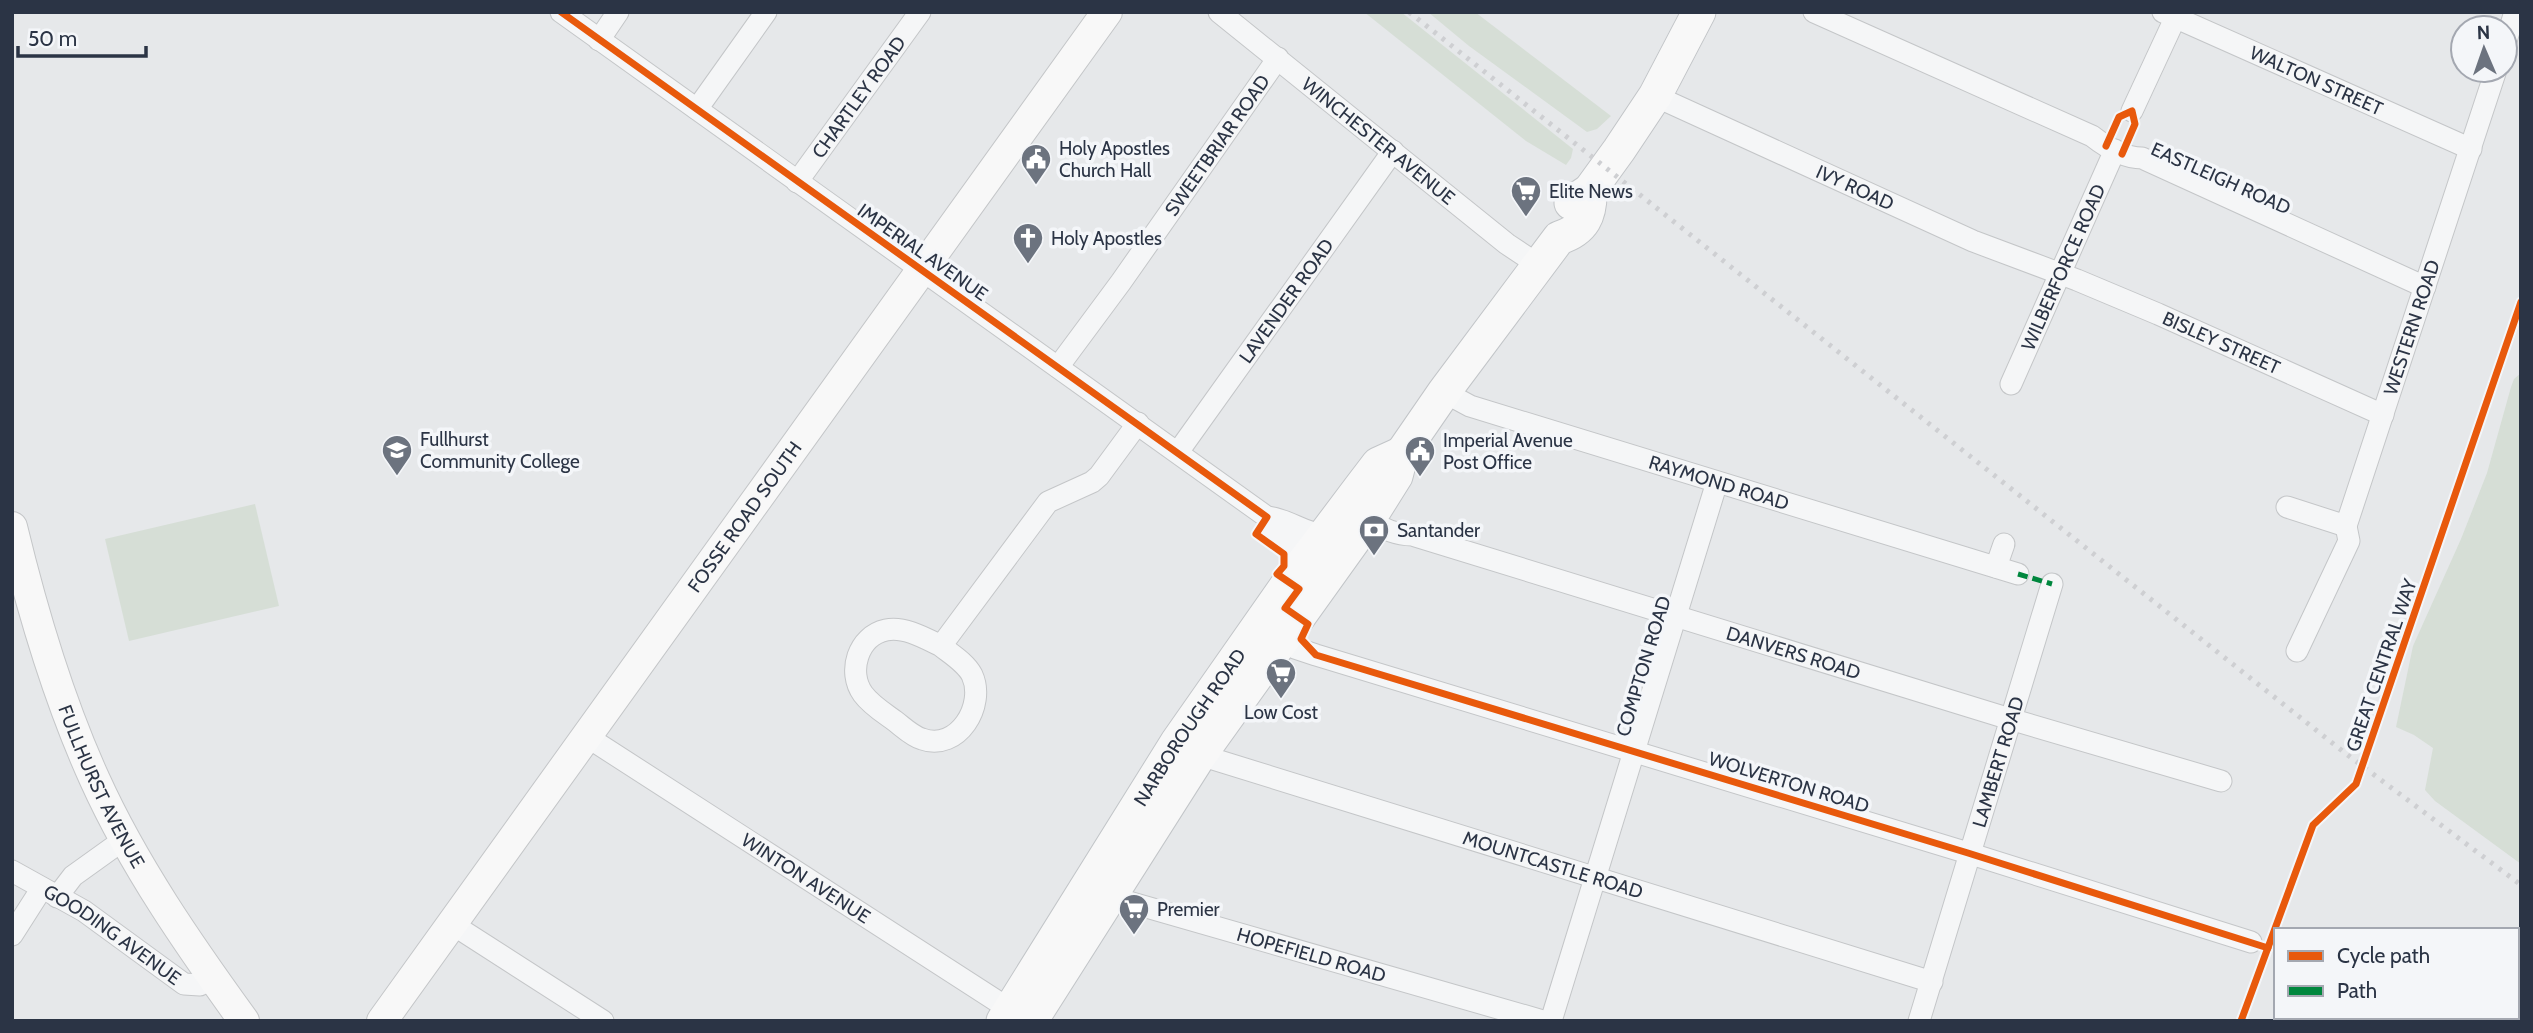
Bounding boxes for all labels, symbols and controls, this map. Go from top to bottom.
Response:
scale bar [18,14,145,58]
north arrow [2449,14,2519,84]
text: N [2476,21,2491,44]
text: 50 m [28,26,77,51]
street label: CHARTLEY ROAD [807,32,911,163]
street label: WALTON STREET [2246,41,2386,120]
street label: SWEETBRIAR ROAD [1160,70,1275,220]
street label: WINCHESTER AVENUE [1297,72,1460,210]
place label: Holy Apostles Church Hall [1059,137,1170,182]
street label: EASTLEIGH ROAD [2148,137,2294,220]
public building icon: Holy Apostles Church Hall [1019,142,1053,186]
street label: IVY ROAD [1812,160,1898,215]
supermarket icon: Elite News [1509,174,1543,218]
place label: Elite News [1549,180,1633,203]
street label: WILBERFORCE ROAD [2016,180,2110,354]
street label: IMPERIAL AVENUE [853,199,992,306]
church icon: Holy Apostles [1011,221,1045,265]
place label: Holy Apostles [1051,227,1162,250]
street label: LAVENDER ROAD [1234,234,1339,368]
street label: WESTERN ROAD [2379,257,2445,398]
street label: BISLEY STREET [2159,307,2284,379]
place label: Fullhurst Community College [420,428,580,473]
place label: Imperial Avenue Post Office [1443,429,1573,474]
school or university icon: Fullhurst Community College [380,433,414,477]
public building icon: Imperial Avenue Post Office [1403,434,1437,478]
street label: FOSSE ROAD SOUTH [683,437,807,597]
street label: RAYMOND ROAD [1646,451,1792,515]
bank icon: Santander [1357,513,1391,557]
place label: Santander [1397,519,1480,542]
street label: GREAT CENTRAL WAY [2341,576,2422,755]
street label: COMPTON ROAD [1611,593,1676,739]
street label: DANVERS ROAD [1724,621,1863,684]
street label: NARBOROUGH ROAD [1129,644,1251,810]
supermarket icon: Low Cost [1264,656,1298,700]
street label: LAMBERT ROAD [1968,694,2029,830]
place label: Low Cost [1244,701,1319,724]
street label: FULLHURST AVENUE [53,702,150,872]
street label: WOLVERTON ROAD [1706,747,1872,818]
street label: MOUNTCASTLE ROAD [1460,826,1646,904]
street label: WINTON AVENUE [737,828,875,928]
street label: GOODING AVENUE [39,880,185,990]
supermarket icon: Premier [1117,892,1151,936]
place label: Premier [1157,898,1220,921]
street label: HOPEFIELD ROAD [1234,923,1389,987]
legend [2274,928,2519,1019]
text: Cycle path [2337,943,2430,968]
text: Path [2337,978,2377,1003]

